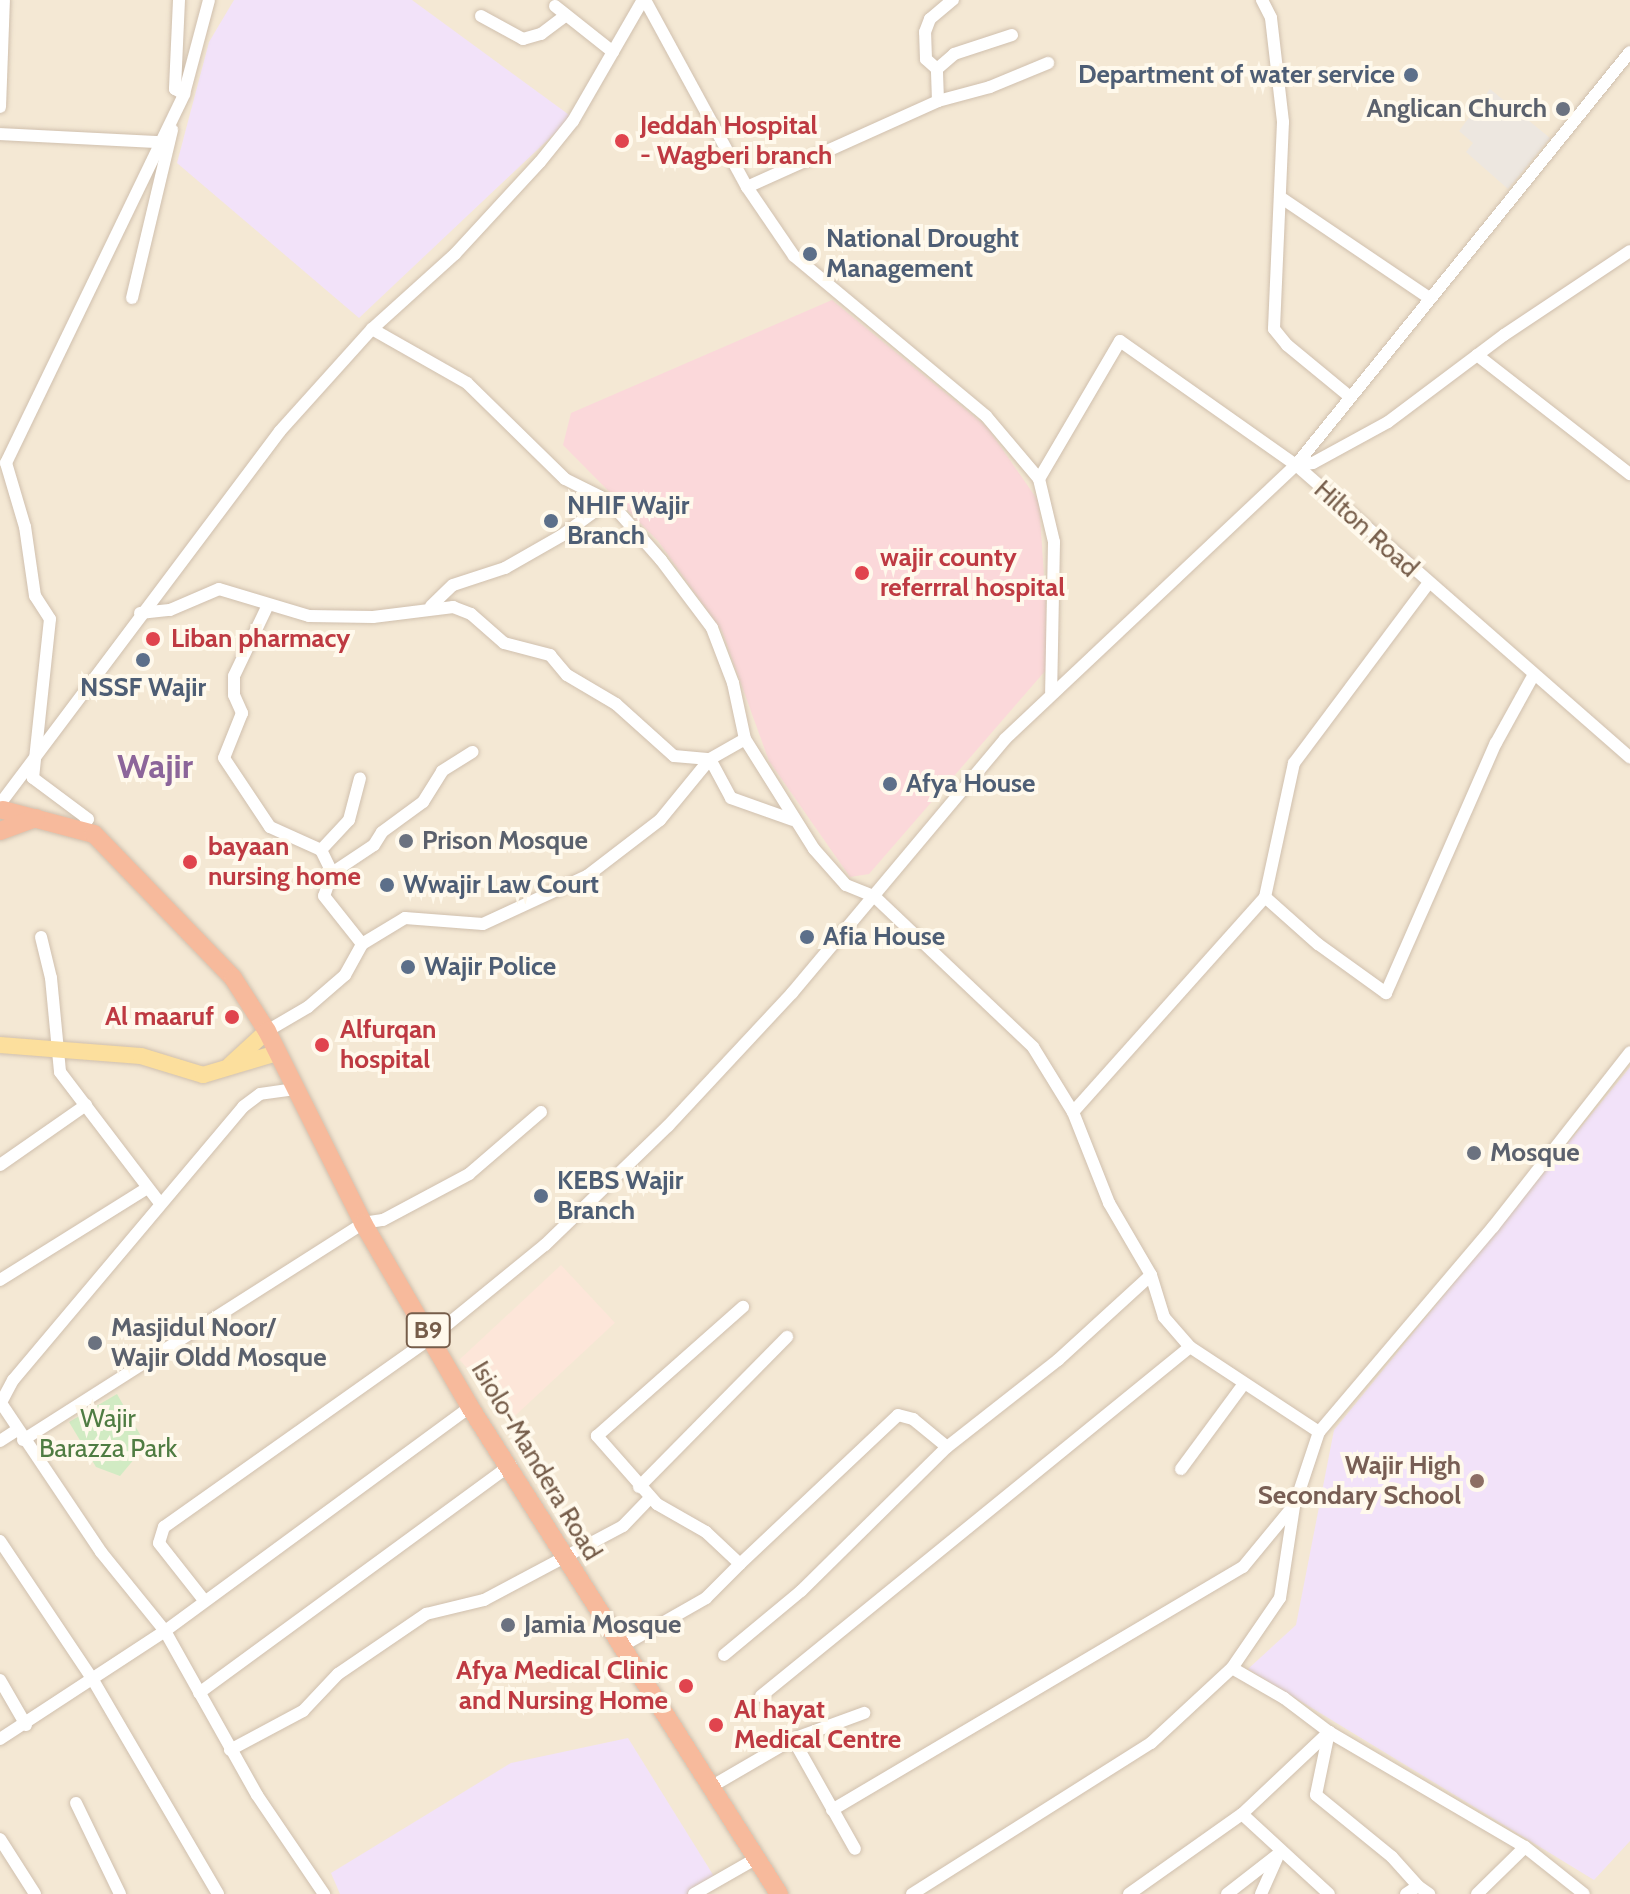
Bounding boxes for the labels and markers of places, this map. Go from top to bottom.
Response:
place label: Department of water service [1078,59,1395,91]
marker: Department of water service [1402,66,1420,84]
place label: Anglican Church [1366,93,1547,125]
marker: Anglican Church [1554,100,1572,118]
place label: Jeddah Hospital - Wagberi branch [640,110,832,172]
marker: Jeddah Hospital - Wagberi branch [611,130,633,152]
place label: National Drought Management [826,223,1019,284]
marker: National Drought Management [801,245,819,263]
place label: NHIF Wajir Branch [567,490,689,552]
marker: NHIF Wajir Branch [542,512,560,530]
place label: wajir county referrral hospital [880,542,1065,604]
marker: wajir county referrral hospital [851,562,873,584]
place label: Liban pharmacy [171,623,350,655]
marker: Liban pharmacy [142,628,164,650]
marker: NSSF Wajir [134,651,152,669]
place label: NSSF Wajir [80,672,206,704]
place label: Afya House [906,768,1036,800]
marker: Afya House [881,775,899,793]
place label: Prison Mosque [422,825,588,857]
place label: bayaan nursing home [208,831,361,892]
marker: Prison Mosque [397,832,415,850]
marker: bayaan nursing home [179,851,201,873]
place label: Wwajir Law Court [403,869,599,901]
marker: Wwajir Law Court [378,876,396,894]
place label: Afia House [823,921,945,953]
marker: Afia House [798,928,816,946]
place label: Wajir Police [424,951,556,983]
marker: Wajir Police [399,958,417,976]
place label: Al maaruf [105,1001,214,1033]
marker: Al maaruf [221,1006,243,1028]
place label: Alfurqan hospital [340,1014,436,1076]
marker: Alfurqan hospital [311,1034,333,1056]
place label: Mosque [1490,1137,1580,1169]
marker: Mosque [1465,1144,1483,1162]
place label: KEBS Wajir Branch [557,1165,683,1226]
marker: KEBS Wajir Branch [532,1187,550,1205]
place label: Masjidul Noor/ Wajir Oldd Mosque [111,1312,327,1374]
marker: Masjidul Noor/ Wajir Oldd Mosque [86,1334,104,1352]
place label: Wajir High Secondary School [1258,1450,1461,1512]
marker: Wajir High Secondary School [1468,1472,1486,1490]
place label: Jamia Mosque [524,1609,681,1641]
marker: Jamia Mosque [499,1616,517,1634]
place label: Afya Medical Clinic and Nursing Home [456,1655,668,1716]
marker: Afya Medical Clinic and Nursing Home [675,1675,697,1697]
place label: Al hayat Medical Centre [734,1694,901,1756]
marker: Al hayat Medical Centre [705,1714,727,1736]

